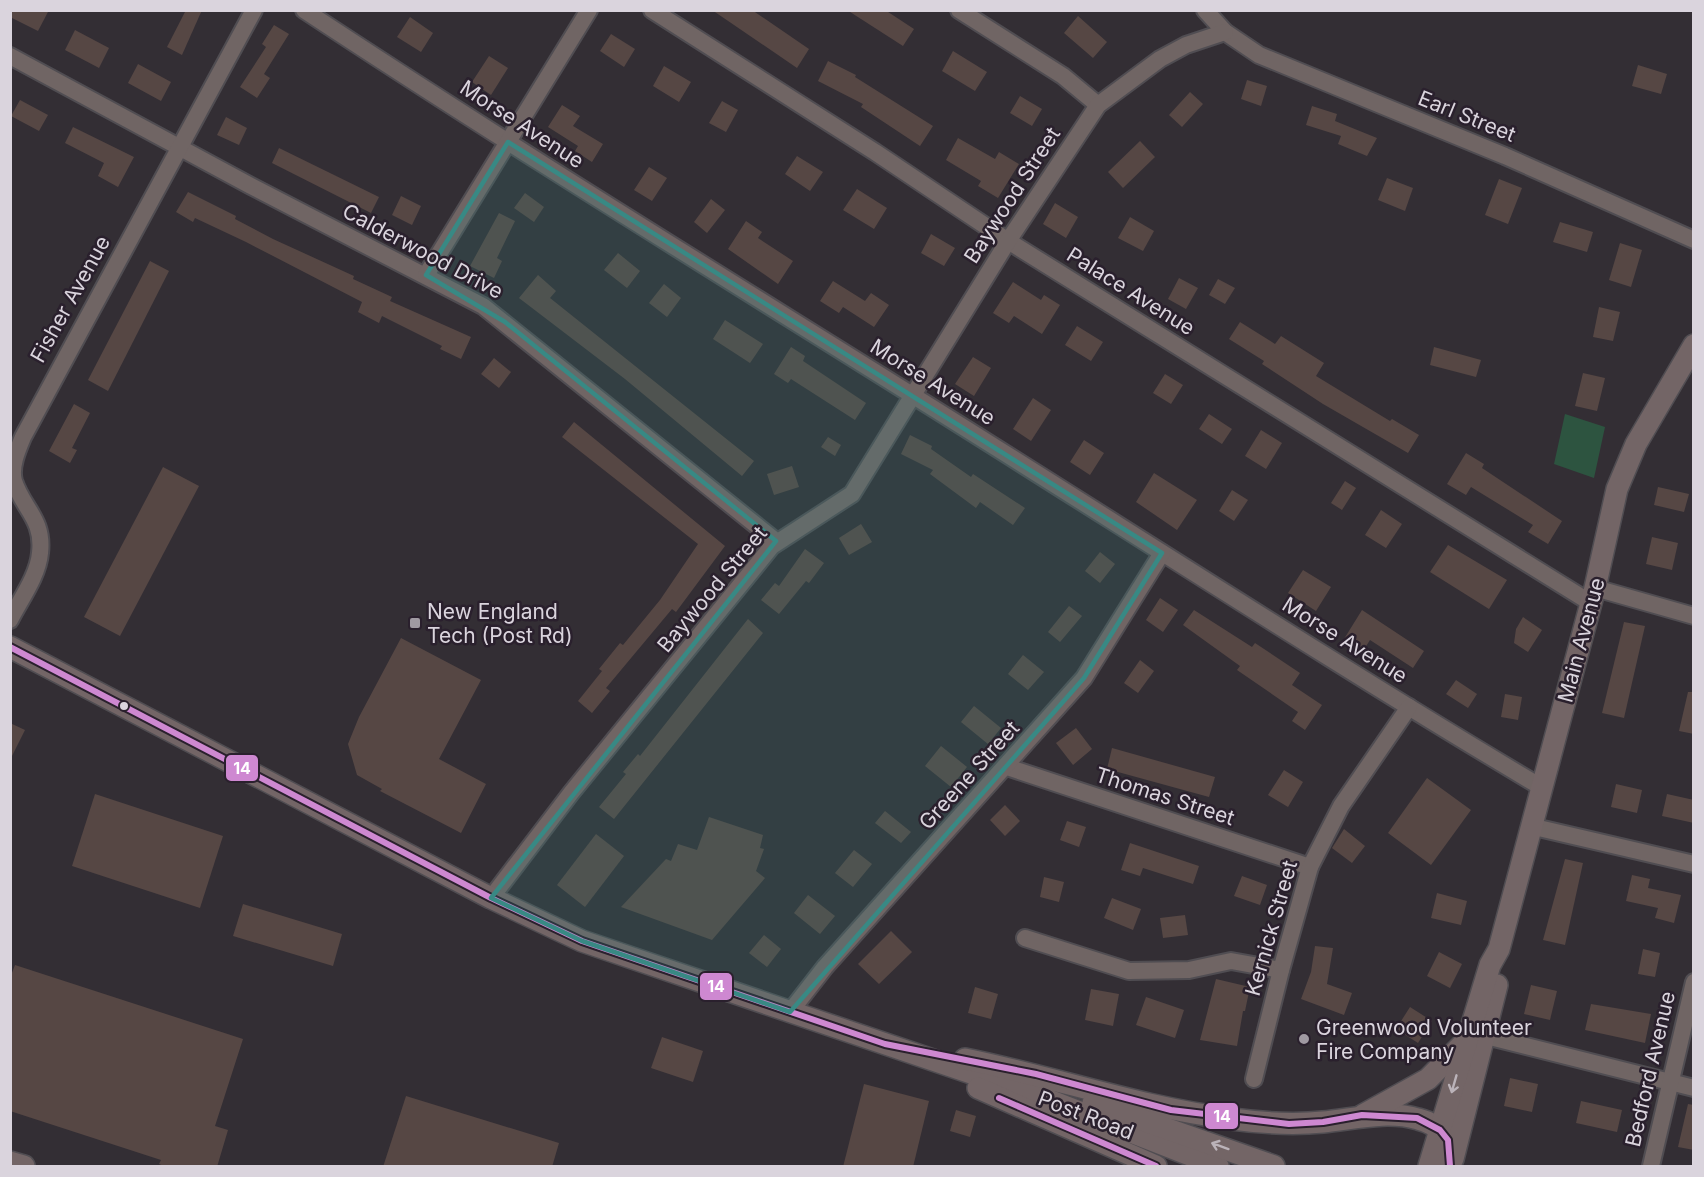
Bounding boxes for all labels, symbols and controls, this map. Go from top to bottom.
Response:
street label: Morse Avenue [455,75,589,173]
street label: Earl Street [1415,85,1520,147]
street label: Baywood Street [959,122,1065,268]
street label: Calderwood Drive [338,198,508,304]
street label: Fisher Avenue [25,231,115,367]
street label: Palace Avenue [1062,242,1200,340]
street label: Morse Avenue [866,334,1000,430]
street label: Baywood Street [652,521,772,657]
street label: Main Avenue [1552,575,1610,705]
street label: Morse Avenue [1278,592,1412,688]
place label: New England Tech (Post Rd) [427,599,573,648]
marker: New England Tech (Post Rd) [408,616,422,630]
unlabelled marker [118,700,130,712]
street label: Greene Street [914,715,1024,834]
line badge: 14 [225,754,259,782]
text: 14 [233,758,251,778]
street label: Thomas Street [1092,762,1238,830]
street label: Kernick Street [1240,857,1302,999]
line badge: 14 [699,972,733,1001]
text: 14 [707,976,725,996]
street label: Bedford Avenue [1620,989,1680,1149]
place label: Greenwood Volunteer Fire Company [1316,1015,1532,1064]
marker: Greenwood Volunteer Fire Company [1297,1032,1311,1046]
one-way arrow [1448,1074,1459,1093]
street label: Post Road [1035,1085,1137,1145]
line badge: 14 [1204,1102,1239,1130]
text: 14 [1213,1106,1231,1126]
one-way arrow [1211,1139,1229,1150]

